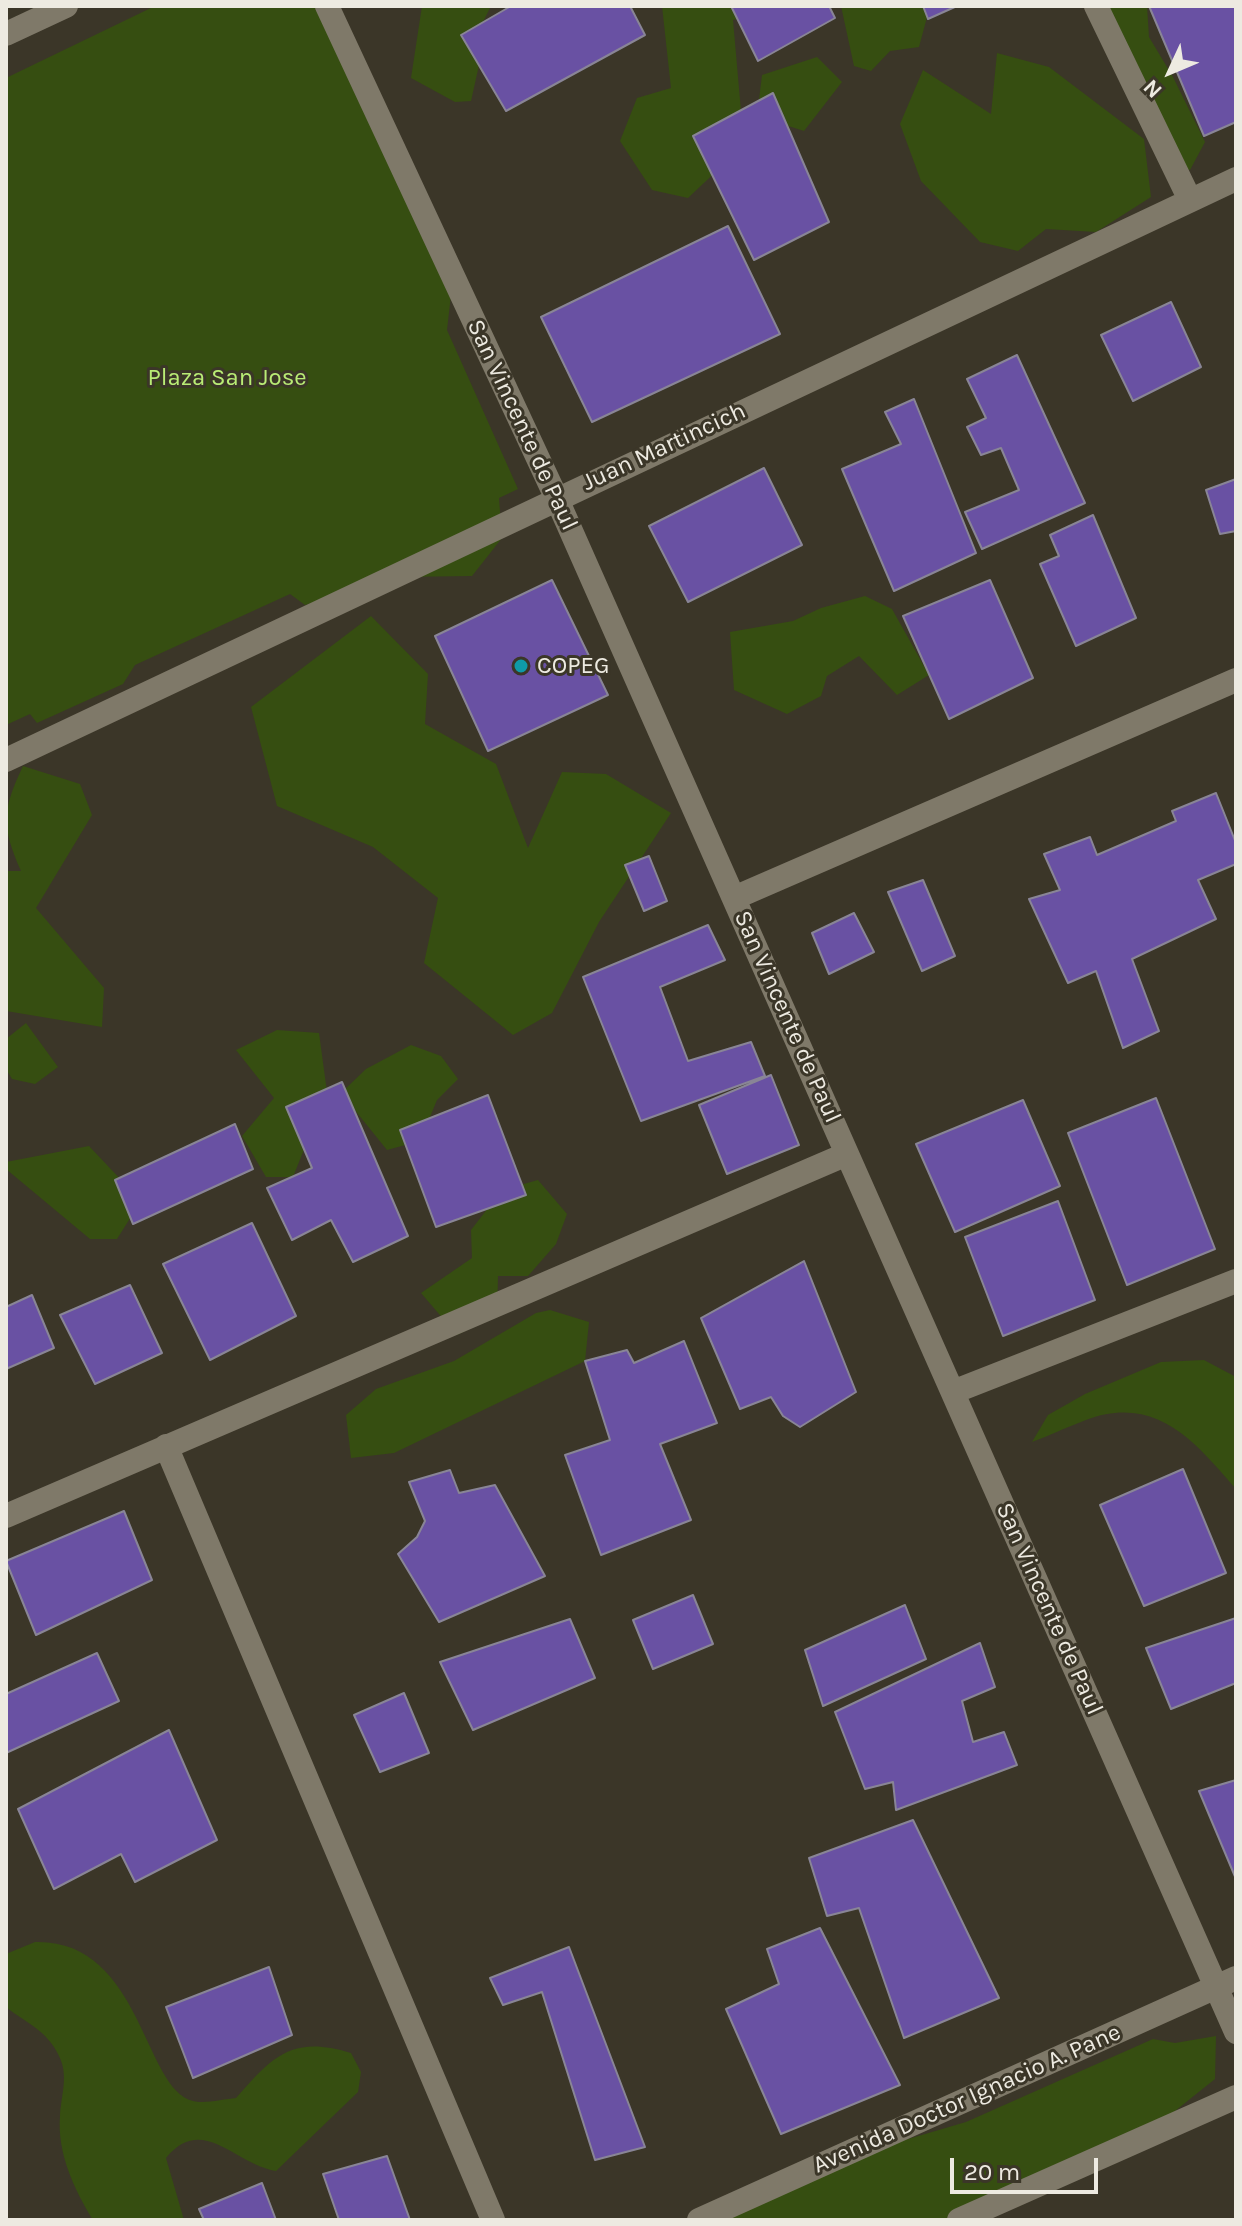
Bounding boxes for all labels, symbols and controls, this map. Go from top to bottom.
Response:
north arrow [1130,32,1210,112]
text: N [1138,74,1168,103]
street label: San Vincente de Paul [461,315,583,535]
park label: Plaza San Jose [147,364,307,392]
street label: Juan Martincich [578,397,750,497]
place label: COPEG [537,652,609,680]
marker: COPEG [512,657,530,675]
street label: San Vincente de Paul [727,906,847,1128]
street label: San Vincente de Paul [989,1498,1109,1720]
street label: Avenida Doctor Ignacio A. Pane [809,2018,1125,2180]
scale bar [954,2142,1102,2192]
text: 20 m [964,2158,1020,2186]

